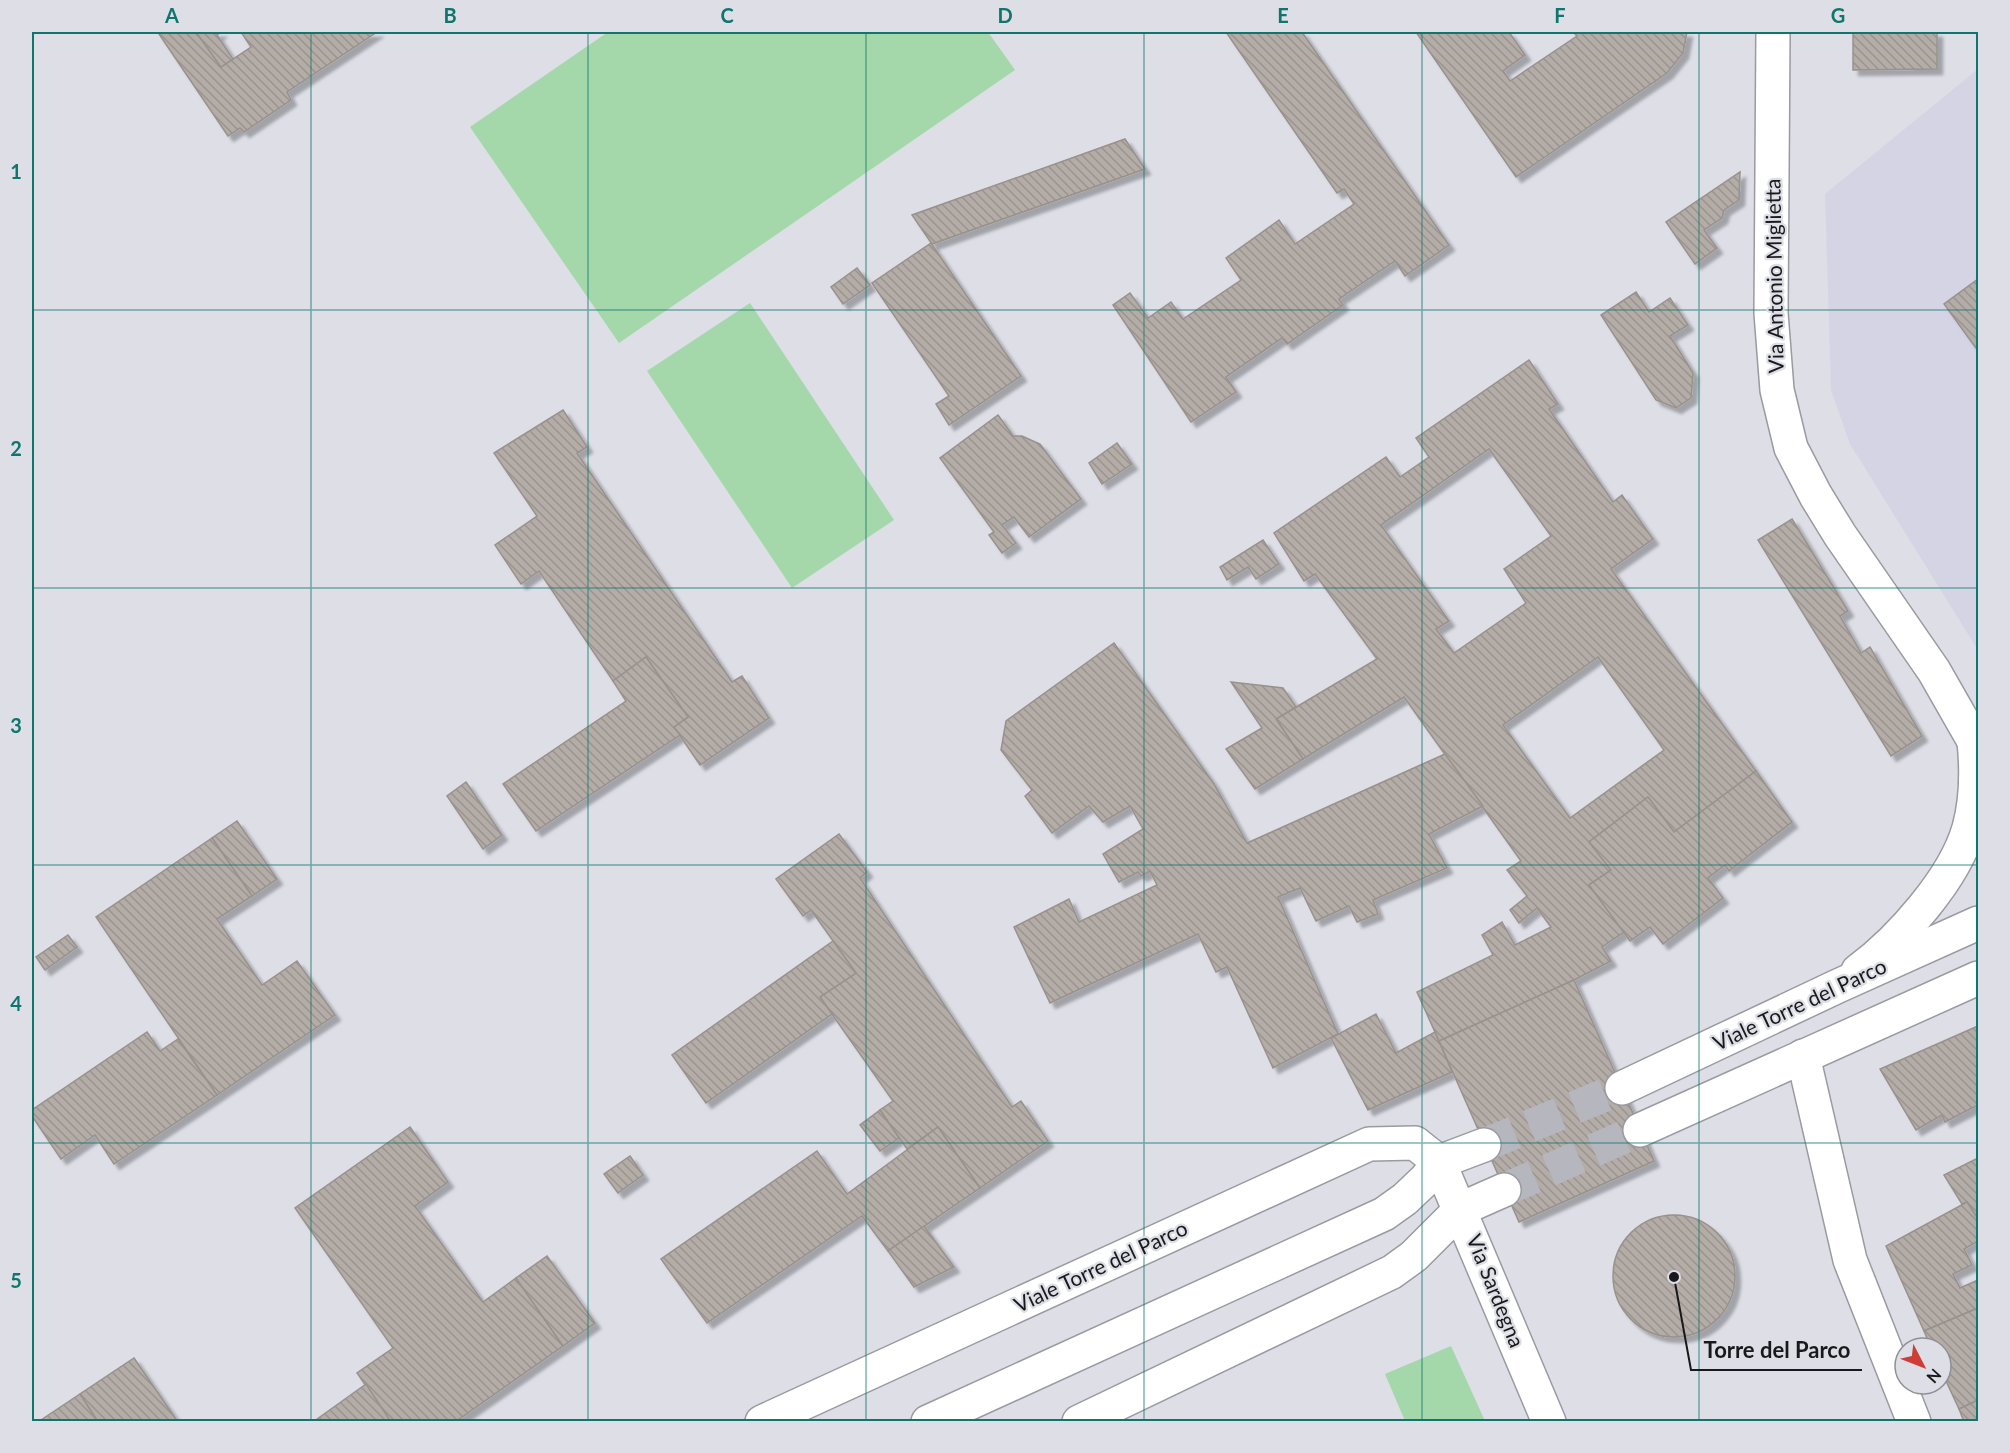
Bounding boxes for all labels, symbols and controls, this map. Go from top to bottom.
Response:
text: A [164,3,179,27]
text: B [443,3,457,27]
text: C [720,3,734,27]
text: D [997,3,1013,27]
text: E [1277,3,1289,27]
text: F [1554,3,1566,27]
text: G [1831,3,1845,27]
text: 1 [10,159,22,183]
street label: Via Antonio Miglietta [1759,179,1788,374]
text: 2 [10,436,22,460]
text: 3 [10,713,22,737]
street label: Viale Torre del Parco [1709,952,1890,1055]
text: 4 [10,991,22,1015]
street label: Viale Torre del Parco [1010,1214,1191,1317]
street label: Via Sardegna [1462,1230,1530,1351]
text: 5 [10,1268,22,1292]
callout: Torre del Parco [1691,1330,1862,1370]
text: Torre del Parco [1704,1336,1850,1363]
north arrow [1893,1336,1953,1396]
text: N [1923,1365,1946,1387]

